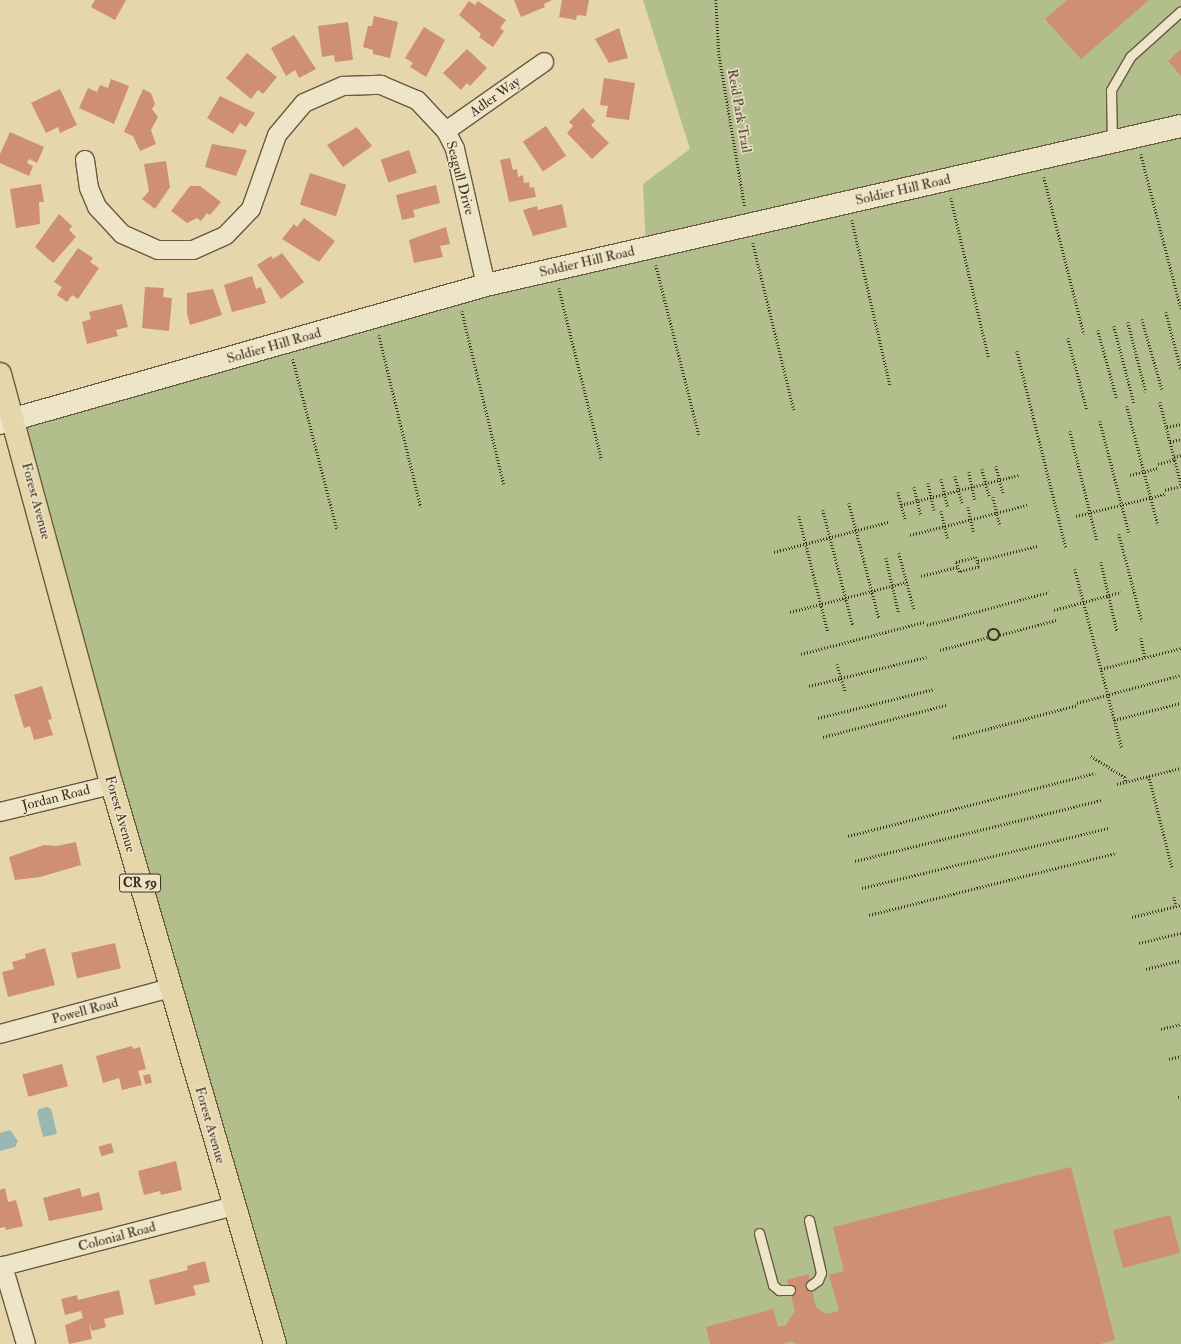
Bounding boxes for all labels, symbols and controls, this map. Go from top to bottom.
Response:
street label: Reid Park Trail [723,68,755,154]
street label: Adler Way [466,73,524,121]
street label: Seagull Drive [442,139,478,217]
street label: Soldier Hill Road [854,171,952,209]
street label: Soldier Hill Road [538,243,636,281]
street label: Soldier Hill Road [225,325,323,367]
street label: Forest Avenue [18,461,54,541]
street label: Forest Avenue [101,774,139,854]
street label: Jordan Road [20,781,92,815]
road number: CR 59 [119,872,161,894]
street label: Powell Road [50,994,120,1028]
street label: Forest Avenue [191,1085,229,1165]
street label: Colonial Road [76,1219,158,1255]

